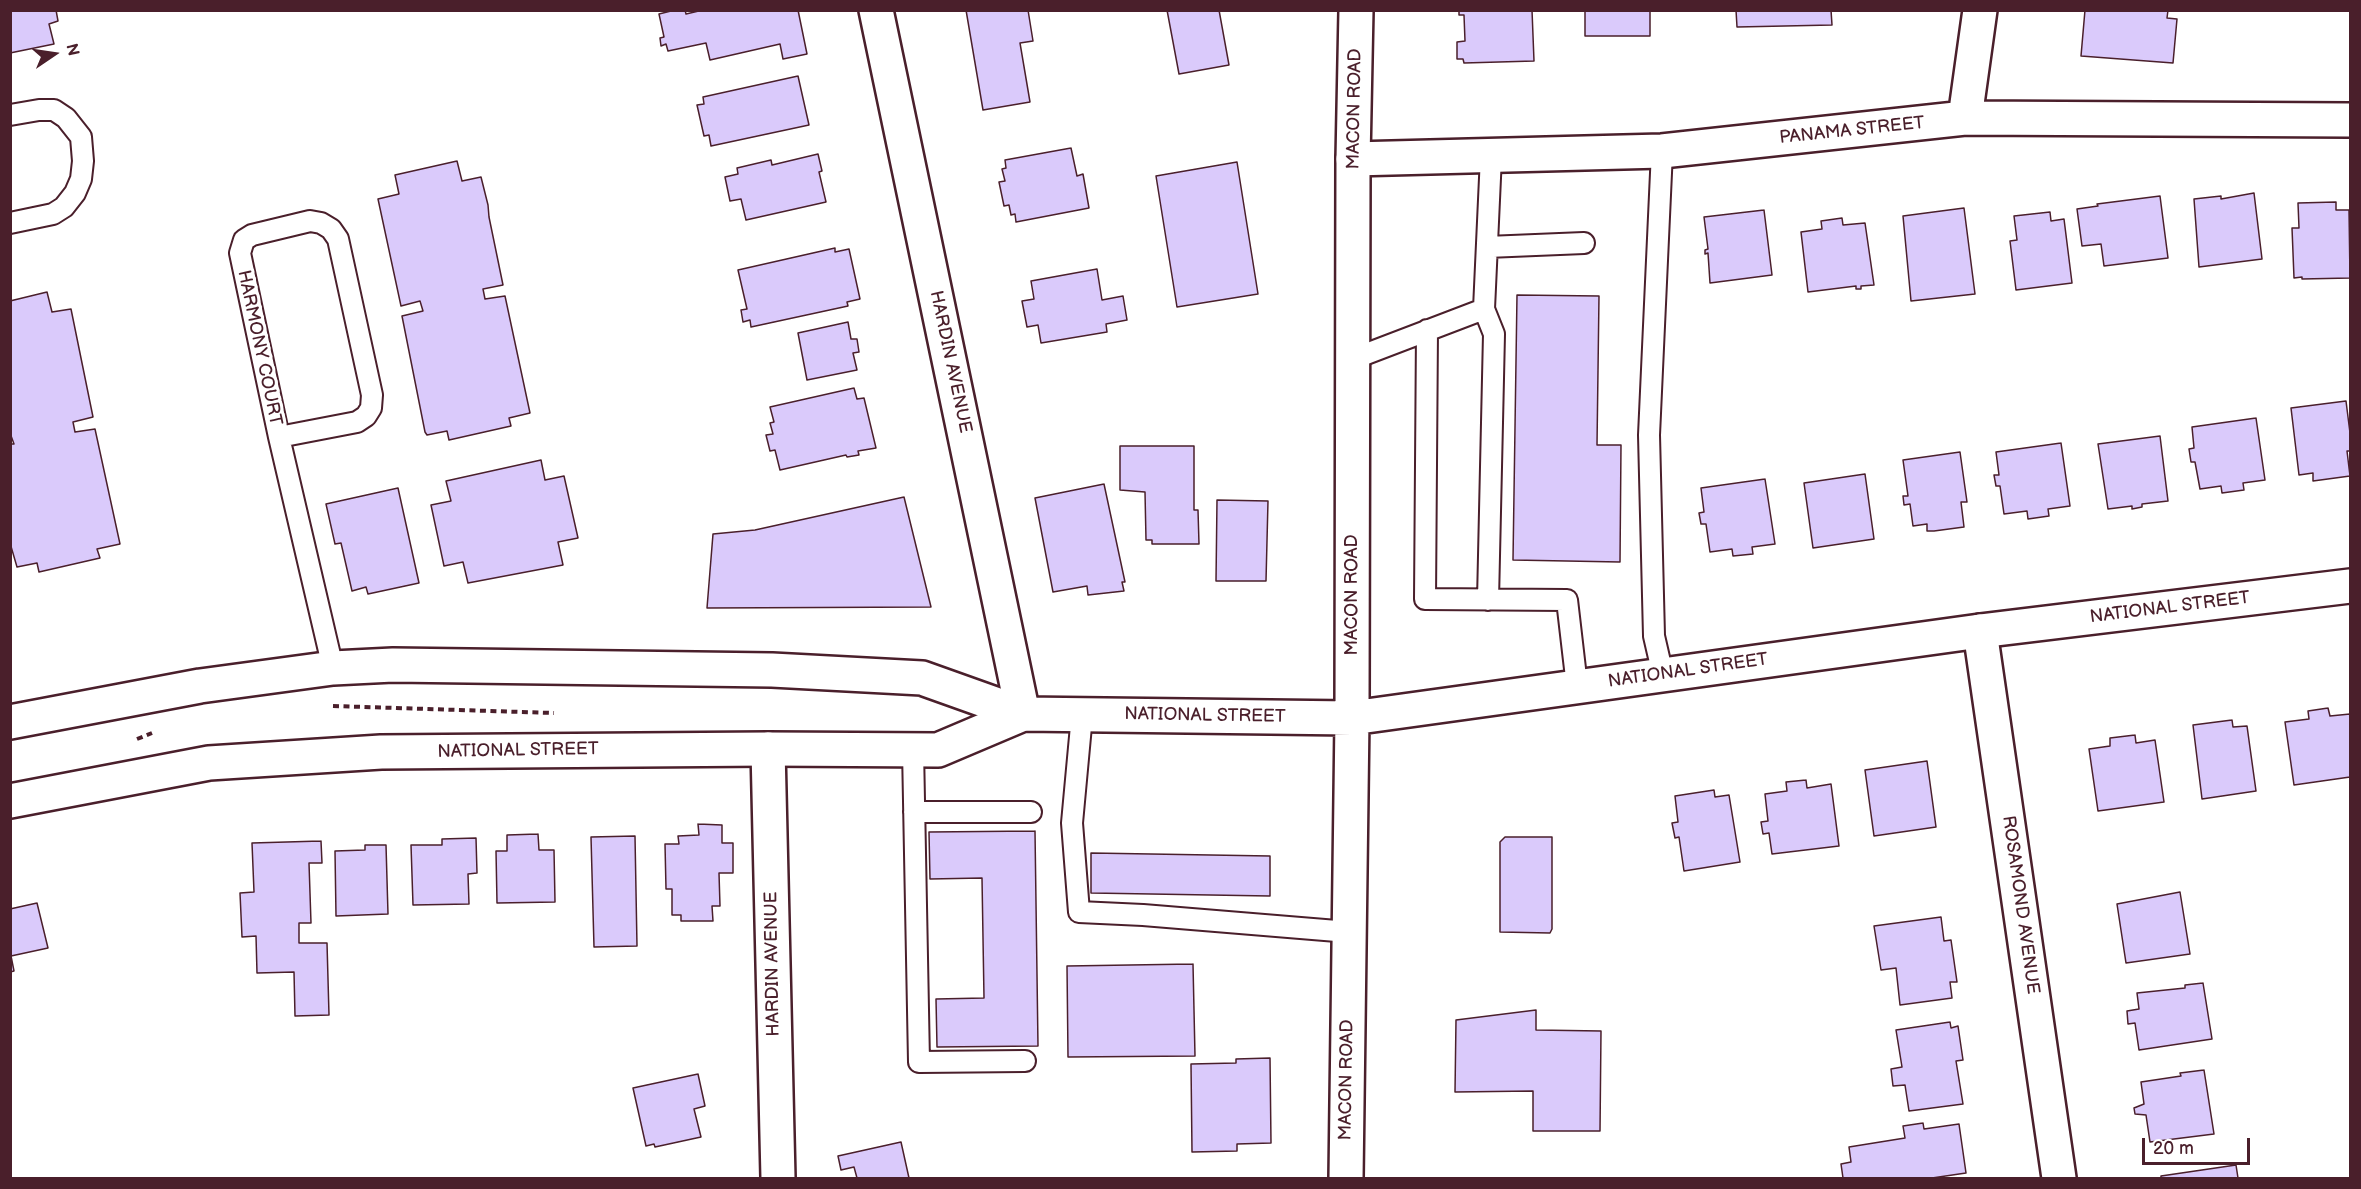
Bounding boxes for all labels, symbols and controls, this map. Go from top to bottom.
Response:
north arrow [24,24,84,84]
text: N [61,42,83,58]
street label: MACON ROAD [1343,48,1367,170]
street label: PANAMA STREET [1778,113,1926,149]
street label: HARMONY COURT [232,268,286,428]
street label: HARDIN AVENUE [924,289,976,435]
street label: MACON ROAD [1341,534,1363,656]
street label: NATIONAL STREET [2089,587,2251,629]
street label: NATIONAL STREET [1607,649,1769,693]
street label: NATIONAL STREET [1124,704,1286,728]
street label: NATIONAL STREET [437,739,599,763]
street label: ROSAMOND AVENUE [1997,814,2043,996]
street label: HARDIN AVENUE [761,891,785,1037]
street label: MACON ROAD [1335,1019,1359,1141]
scale bar [2145,1126,2253,1164]
text: 20 m [2153,1138,2194,1159]

